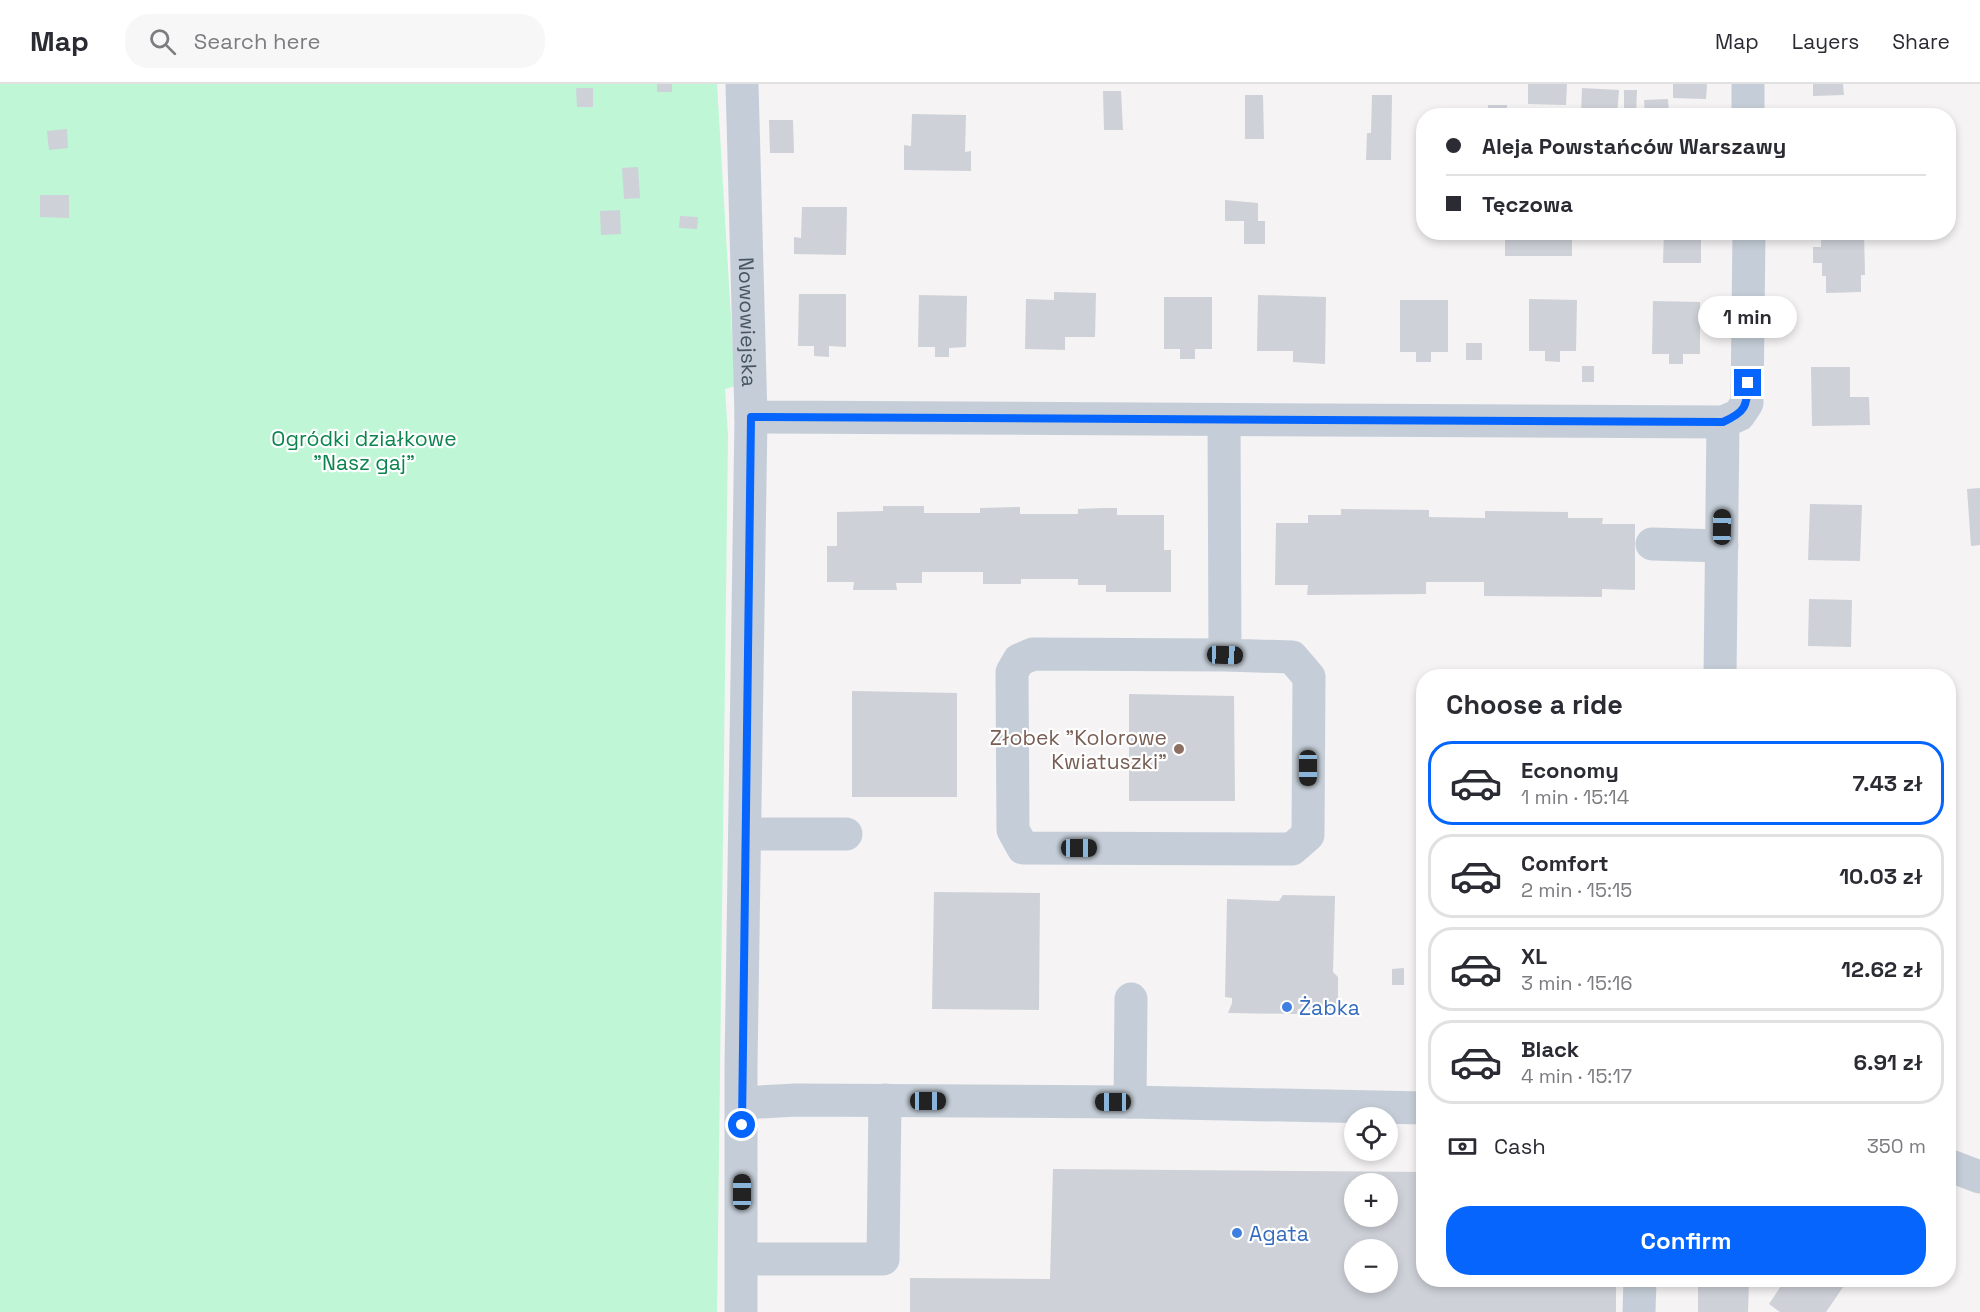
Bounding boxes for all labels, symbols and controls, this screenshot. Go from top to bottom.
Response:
search box [125,14,545,68]
text: Map [30,23,89,59]
icon: search [146,25,179,58]
text: Search here [194,27,321,55]
text: Map [1715,28,1759,55]
text: Layers [1792,28,1859,55]
text: Share [1892,28,1950,55]
text: Aleja Powstańców Warszawy [1482,132,1786,160]
text: Tęczowa [1482,190,1573,218]
street label: Nowowiejska [733,257,764,387]
callout: 1 min [1698,296,1798,338]
text: 1 min [1723,304,1772,330]
route end [1734,369,1761,396]
park label: Ogródki działkowe "Nasz gaj" [271,425,457,476]
car [1713,509,1731,545]
car [1207,645,1243,665]
text: Choose a ride [1446,687,1623,722]
place label: Złobek "Kolorowe Kwiatuszki" [990,724,1167,775]
marker: Złobek "Kolorowe Kwiatuszki" [1172,742,1186,756]
car [1299,750,1317,786]
icon: car [1449,756,1503,810]
text: Economy [1521,756,1619,784]
text: 7.43 zł [1852,769,1923,797]
text: 1 min · 15:14 [1521,784,1629,810]
car [1061,839,1097,857]
icon: car [1449,849,1503,903]
text: Comfort [1521,849,1609,877]
text: 10.03 zł [1839,862,1923,890]
text: 2 min · 15:15 [1521,877,1632,903]
icon: car [1449,942,1503,996]
text: XL [1521,942,1547,970]
text: 12.62 zł [1841,955,1923,983]
text: 3 min · 15:16 [1521,970,1633,996]
place label: Żabka [1299,994,1360,1021]
marker: Żabka [1280,1000,1294,1014]
icon: car [1449,1035,1503,1089]
text: Black [1521,1035,1579,1063]
text: 6.91 zł [1853,1048,1923,1076]
text: 4 min · 15:17 [1521,1063,1632,1089]
car [910,1092,946,1110]
car [1095,1093,1131,1111]
map controls [1344,1107,1398,1293]
button: locate [1344,1107,1398,1161]
route start [728,1111,755,1138]
icon: cash [1446,1130,1479,1163]
text: Cash [1494,1132,1546,1160]
text: 350 m [1867,1133,1926,1159]
button: + [1344,1173,1398,1227]
car [733,1174,751,1210]
button: Confirm [1446,1206,1926,1275]
place label: Agata [1249,1220,1309,1247]
marker: Agata [1230,1226,1244,1240]
button: − [1344,1239,1398,1293]

